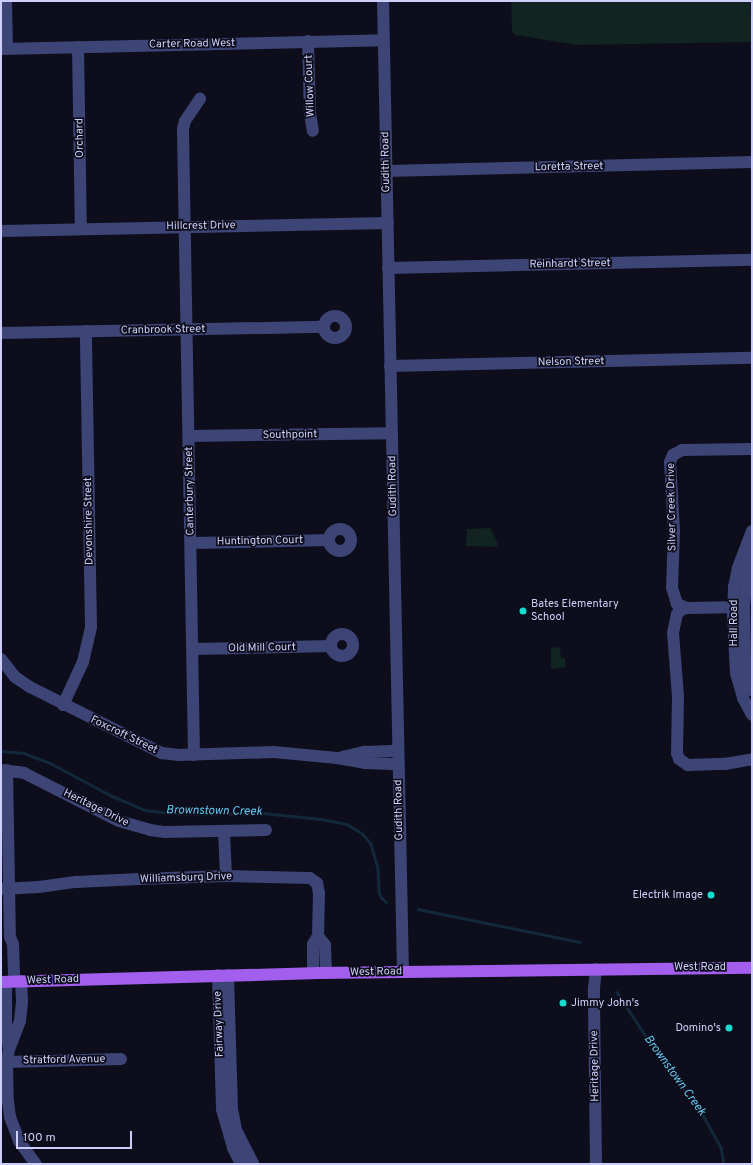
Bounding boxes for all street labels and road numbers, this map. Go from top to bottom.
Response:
street label: Carter Road West [149,37,235,51]
street label: Willow Court [302,55,318,117]
street label: Orchard [73,118,87,158]
street label: Gudith Road [379,131,393,193]
street label: Loretta Street [535,160,603,174]
street label: Hillcrest Drive [166,219,236,233]
street label: Reinhardt Street [529,257,611,271]
street label: Cranbrook Street [121,323,205,337]
street label: Nelson Street [537,355,605,369]
street label: Southpoint [263,428,317,442]
street label: Canterbury Street [183,446,197,536]
street label: Gudith Road [386,455,400,517]
street label: Silver Creek Drive [665,463,679,551]
street label: Devonshire Street [82,477,96,565]
street label: Huntington Court [217,534,303,548]
street label: Hall Road [727,600,741,646]
street label: Old Mill Court [228,641,296,655]
street label: Foxcroft Street [88,713,160,757]
street label: Gudith Road [392,779,406,841]
street label: Heritage Drive [61,786,131,830]
street label: Williamsburg Drive [140,870,232,886]
street label: West Road [674,960,726,974]
street label: West Road [350,965,402,979]
street label: West Road [27,972,79,988]
street label: Fairway Drive [211,991,227,1057]
street label: Heritage Drive [588,1030,602,1102]
street label: Stratford Avenue [22,1053,106,1067]

